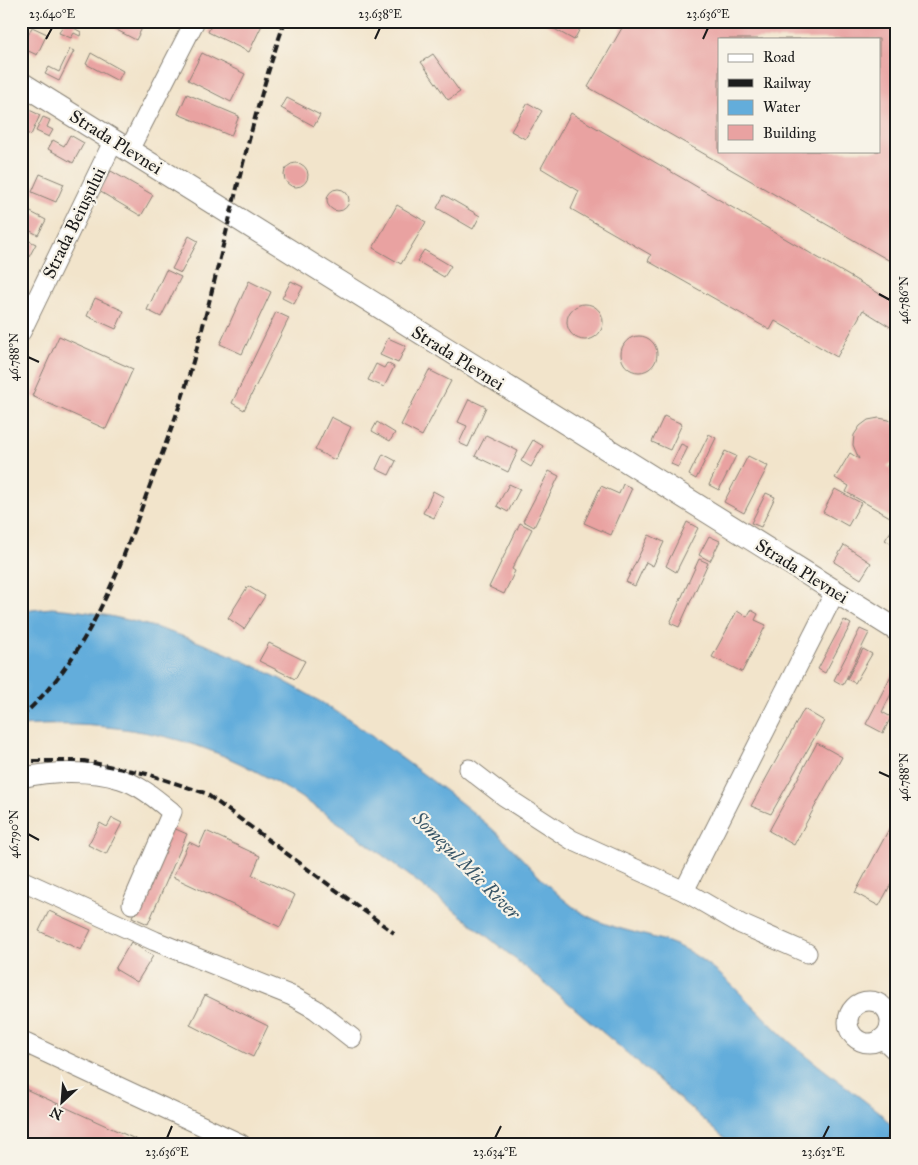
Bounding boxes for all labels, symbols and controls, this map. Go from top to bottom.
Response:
text: 23.640°E [29,7,75,21]
text: 23.638°E [358,7,402,21]
text: 23.636°E [686,7,730,21]
legend [718,38,880,152]
text: Road [763,48,795,66]
text: Railway [763,74,812,92]
text: Water [763,98,800,116]
street label: Strada Plevnei [66,105,166,179]
text: Building [763,124,817,142]
street label: Strada Beiușului [38,164,110,282]
text: 46.786°N [897,276,911,324]
street label: Strada Plevnei [408,321,508,395]
text: 46.788°N [7,333,21,381]
street label: Strada Plevnei [752,534,852,608]
text: 46.788°N [897,753,911,801]
water label: Someşul Mic River [407,806,526,925]
text: 46.790°N [7,810,21,858]
north arrow [38,1078,88,1128]
text: N [47,1103,66,1123]
text: 23.636°E [145,1145,189,1159]
text: 23.634°E [473,1145,517,1159]
text: 23.632°E [801,1145,845,1159]

